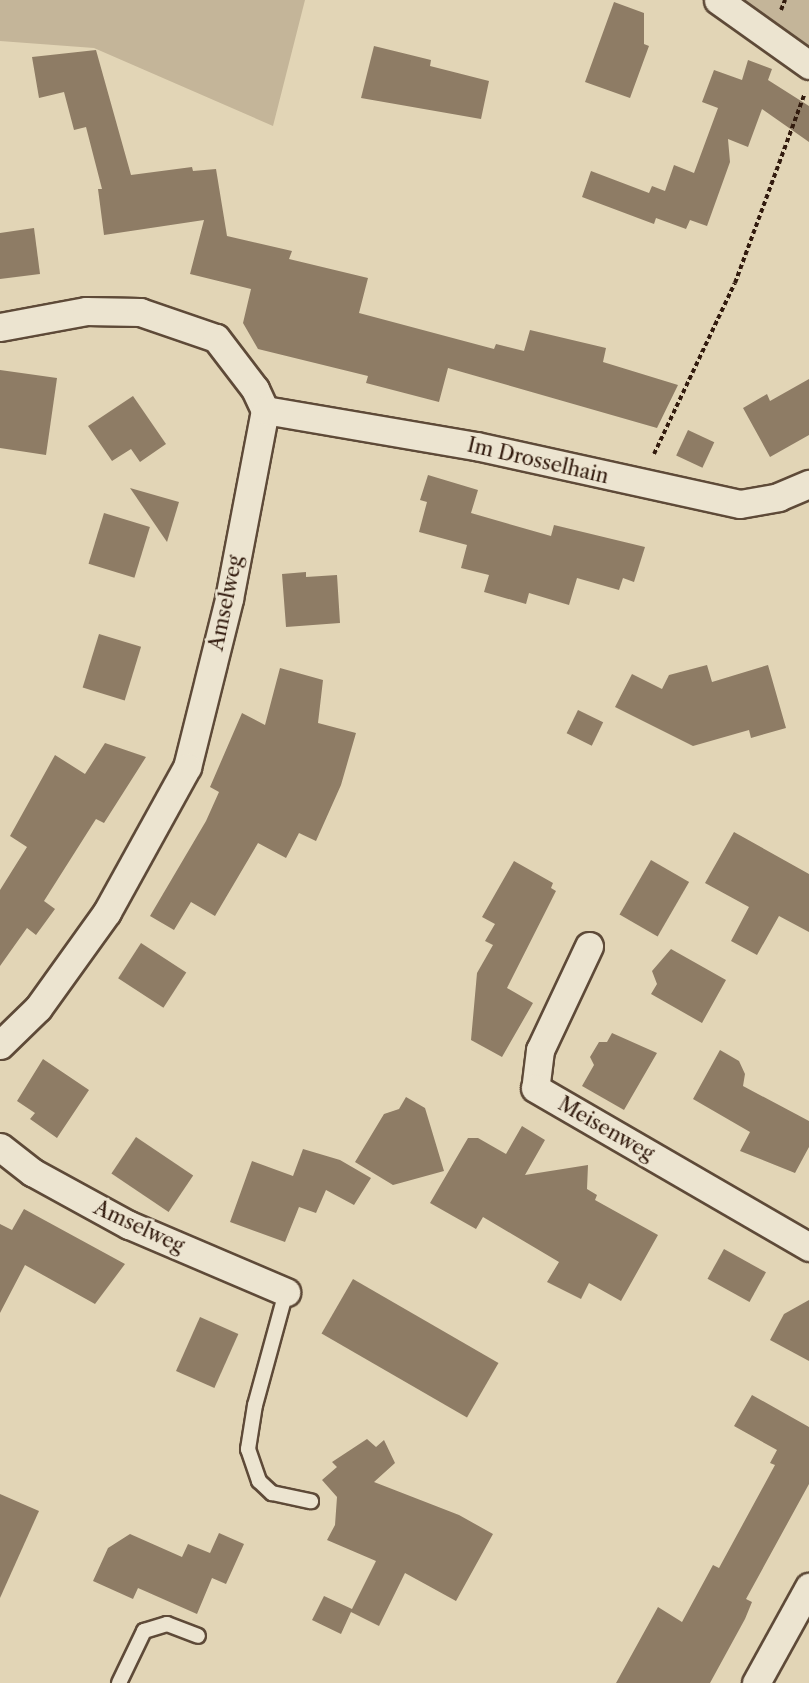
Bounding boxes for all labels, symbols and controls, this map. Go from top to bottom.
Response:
street label: Im Drosselhain [465,433,611,489]
street label: Amselweg [204,553,248,653]
street label: Meisenweg [554,1092,658,1166]
street label: Amselweg [90,1196,188,1258]

